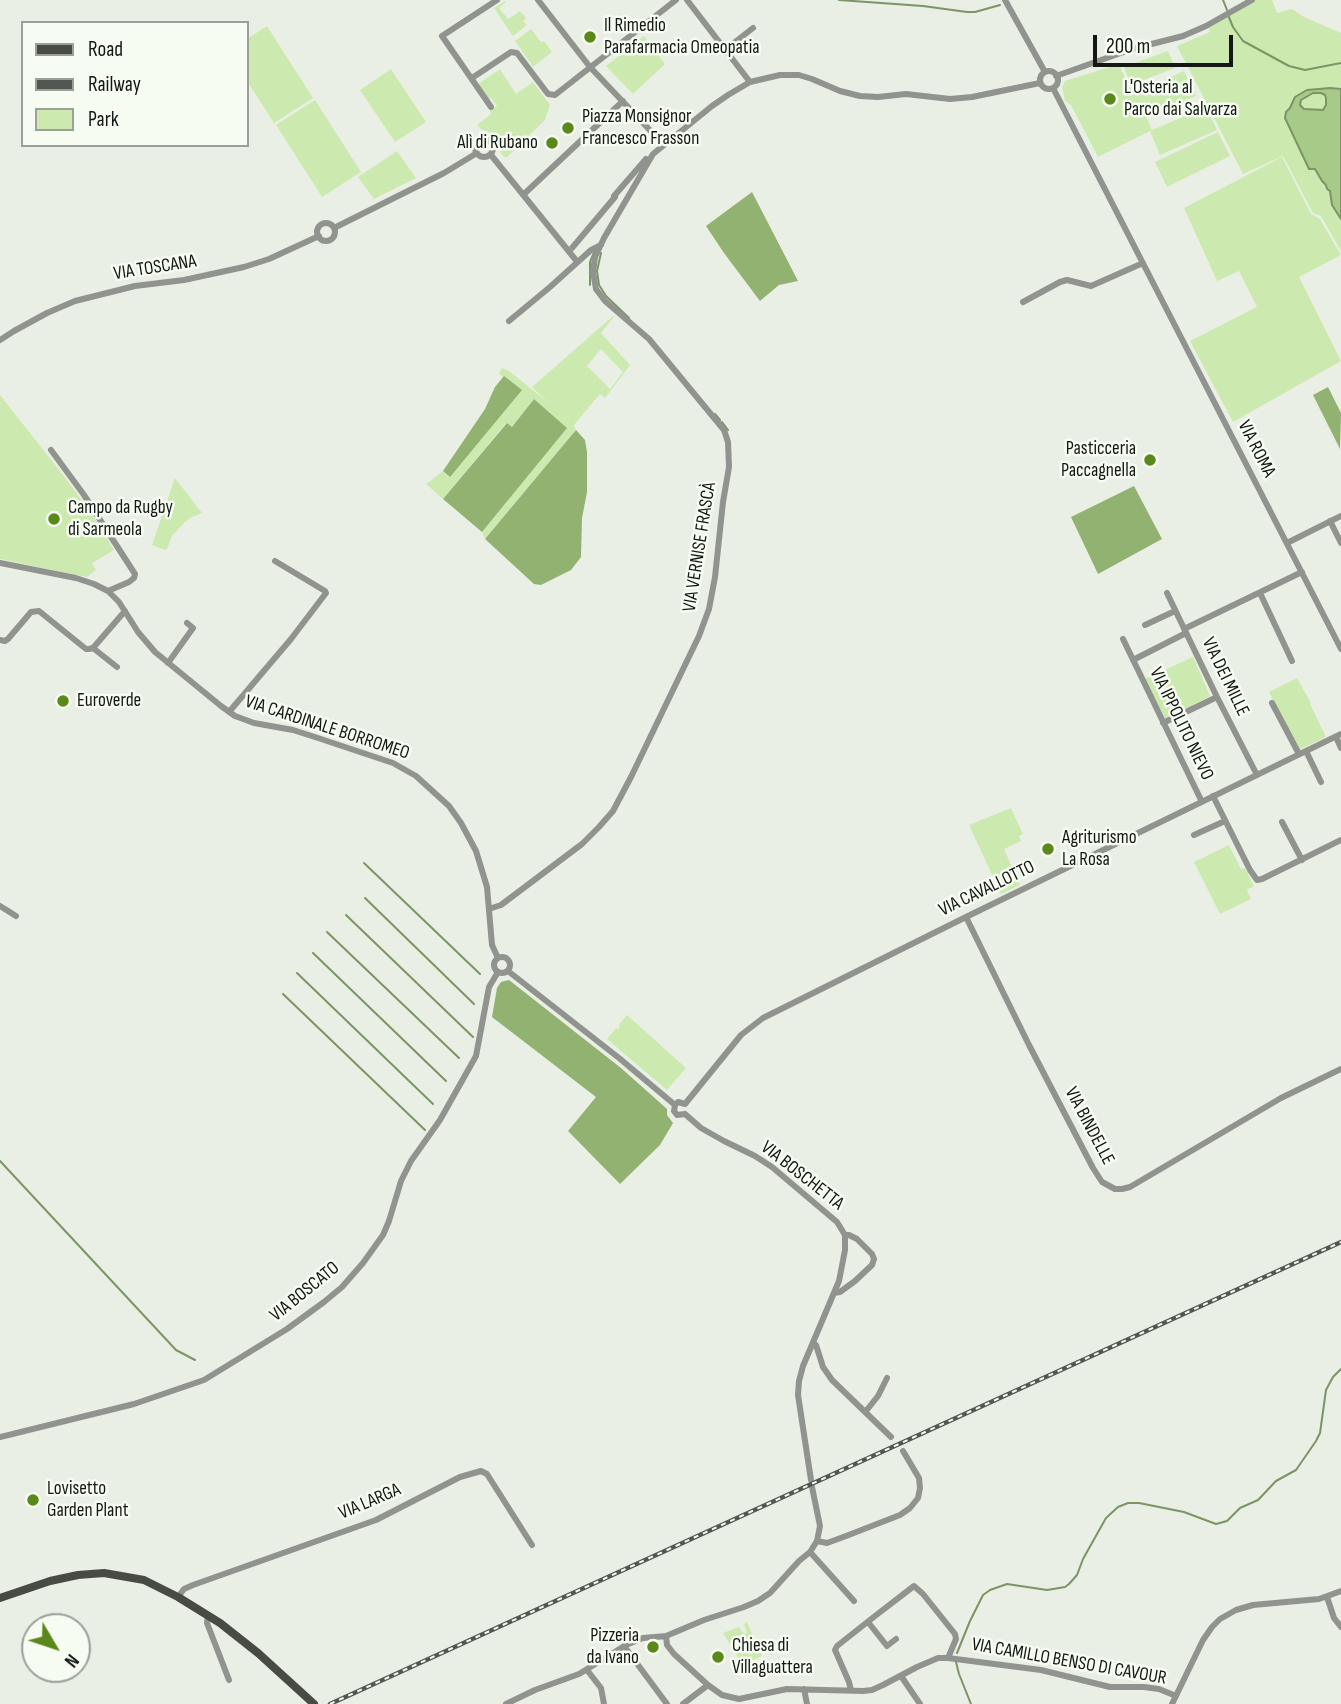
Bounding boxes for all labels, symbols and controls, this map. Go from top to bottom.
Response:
place label: Il Rimedio Parafarmacia Omeopatia [604,15,759,59]
legend [21,21,248,147]
scale bar [1096,21,1236,65]
marker: Il Rimedio Parafarmacia Omeopatia [582,29,598,45]
text: 200 m [1106,34,1150,59]
text: Road [88,37,123,62]
text: Railway [88,72,141,97]
place label: L'Osteria al Parco dai Salvarza [1124,77,1237,121]
marker: L'Osteria al Parco dai Salvarza [1102,91,1118,107]
place label: Piazza Monsignor Francesco Frasson [582,106,699,150]
text: Park [88,107,119,132]
marker: Piazza Monsignor Francesco Frasson [560,120,576,136]
place label: Alì di Rubano [457,132,538,154]
marker: Alì di Rubano [544,135,560,151]
street label: VIA TOSCANA [112,250,198,286]
street label: VIA ROMA [1232,417,1280,481]
place label: Pasticceria Paccagnella [1061,438,1136,482]
marker: Pasticceria Paccagnella [1142,452,1158,468]
street label: VIA VERNISE FRASCÀ [679,481,721,613]
place label: Campo da Rugby di Sarmeola [68,497,173,541]
marker: Campo da Rugby di Sarmeola [46,511,62,527]
street label: VIA DEI MILLE [1196,634,1254,720]
street label: VIA IPPOLITO NIEVO [1144,664,1218,784]
place label: Euroverde [77,690,141,712]
street label: VIA CARDINALE BORROMEO [242,691,412,765]
marker: Euroverde [55,693,71,709]
place label: Agriturismo La Rosa [1062,827,1137,871]
marker: Agriturismo La Rosa [1040,841,1056,857]
street label: VIA CAVALLOTTO [935,856,1039,922]
street label: VIA BINDELLE [1059,1083,1119,1169]
street label: VIA BOSCHETTA [756,1137,848,1215]
street label: VIA BOSCATO [266,1257,344,1327]
place label: Lovisetto Garden Plant [47,1478,128,1522]
street label: VIA LARGA [336,1479,404,1525]
marker: Lovisetto Garden Plant [25,1492,41,1508]
north arrow [21,1613,91,1683]
place label: Pizzeria da Ivano [587,1625,639,1669]
street label: VIA CAMILLO BENSO DI CAVOUR [970,1634,1168,1690]
place label: Chiesa di Villaguattera [732,1635,813,1679]
marker: Pizzeria da Ivano [645,1639,661,1655]
text: N [59,1649,83,1671]
marker: Chiesa di Villaguattera [710,1649,726,1665]

